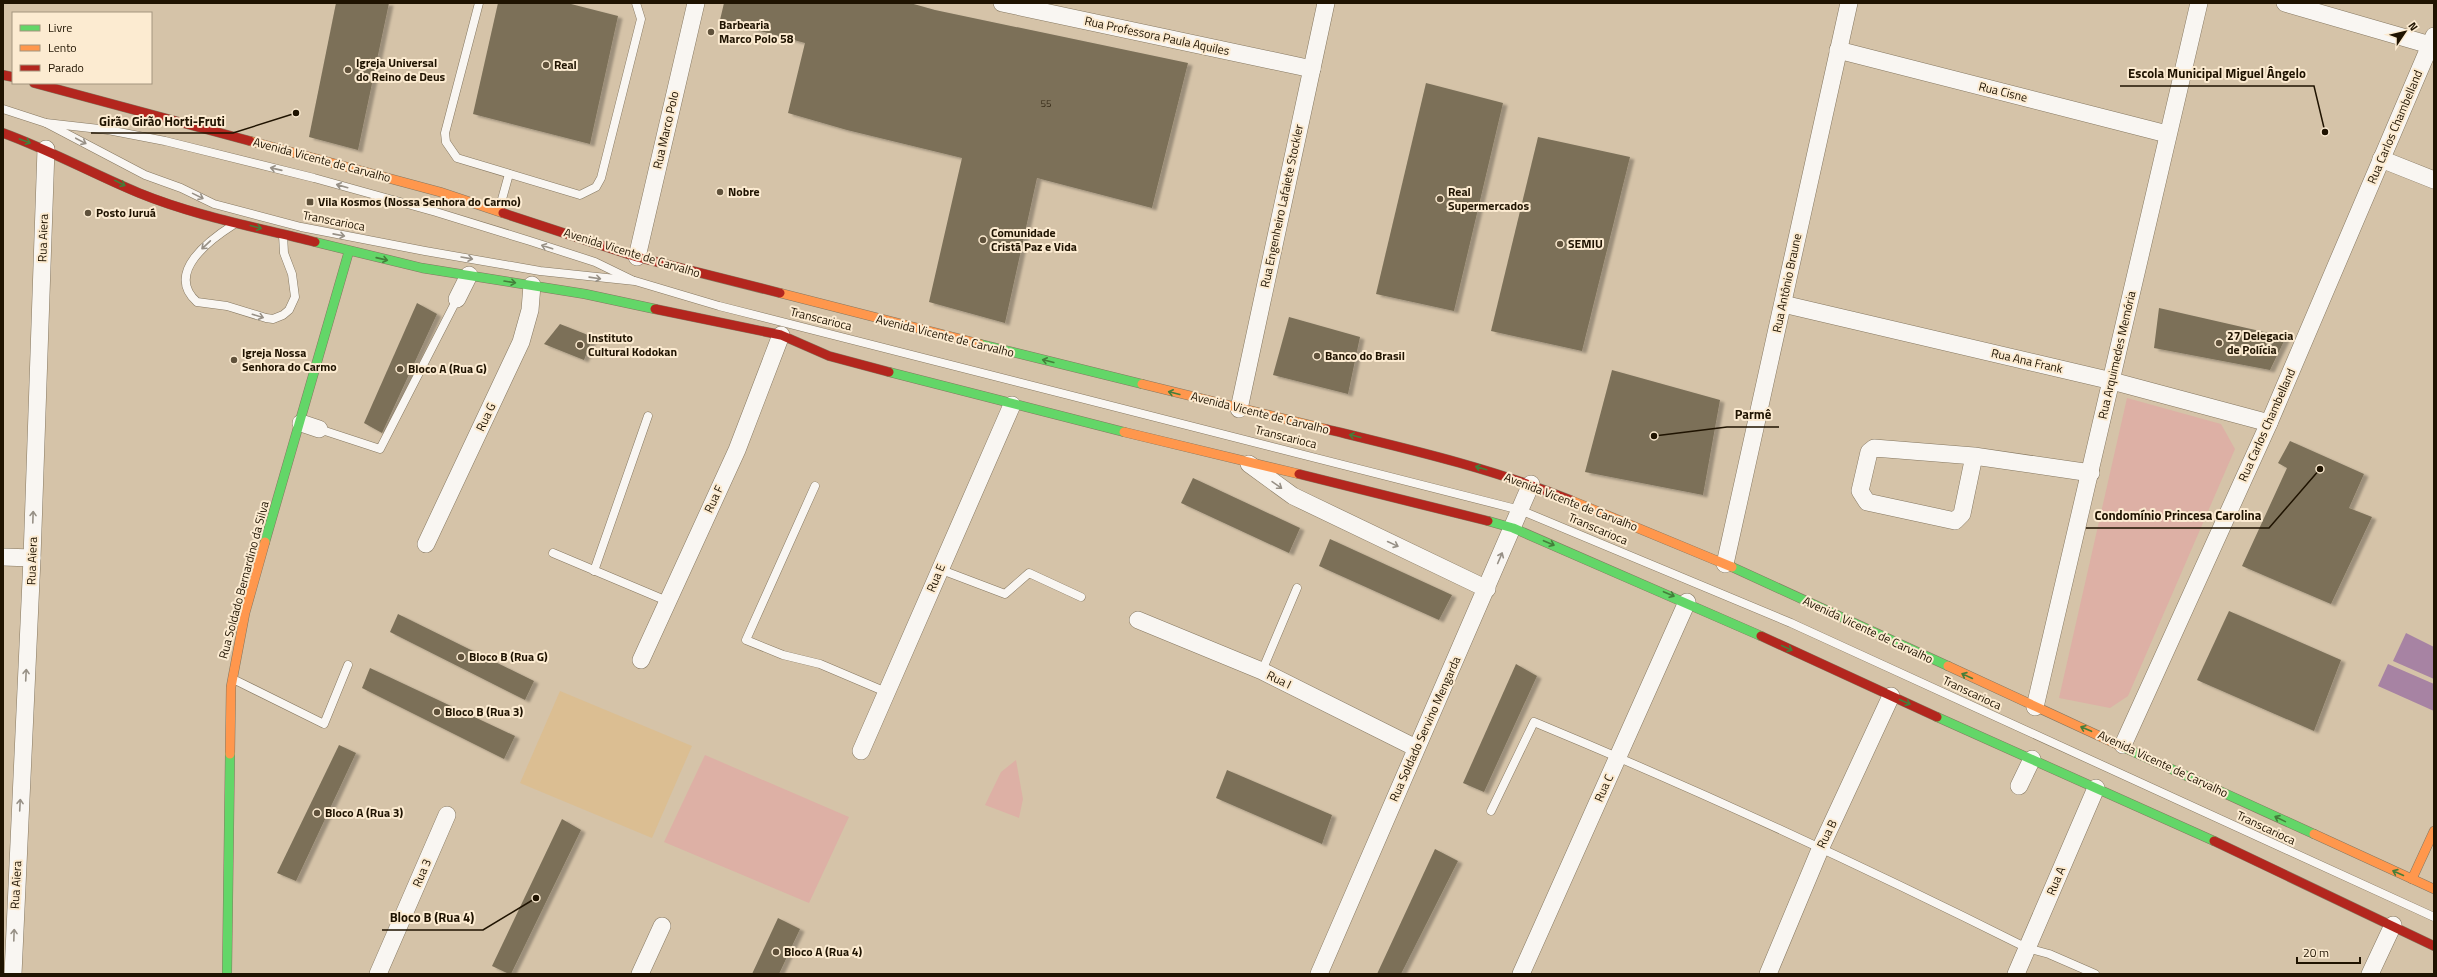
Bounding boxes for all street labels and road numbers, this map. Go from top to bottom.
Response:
street label: Rua Professora Paula Aquiles [1083,11,1232,60]
street label: Rua Carlos Chambelland [2362,67,2427,187]
street label: Rua Cisne [1977,76,2029,107]
street label: Rua Marco Polo [647,89,684,171]
street label: Rua Engenheiro Lafaiete Stockler [1255,122,1308,289]
street label: Avenida Vicente de Carvalho [251,132,393,187]
street label: Transcarioca [301,205,367,236]
street label: Rua Aiera [32,213,53,262]
street label: Avenida Vicente de Carvalho [562,223,703,282]
street label: Rua Antônio Braune [1767,232,1806,334]
street label: Rua Arquimedes Memória [2093,289,2140,421]
street label: Transcarioca [788,302,854,335]
street label: Avenida Vicente de Carvalho [874,309,1016,362]
street label: Rua Ana Frank [1989,343,2065,378]
street label: Rua Carlos Chambelland [2233,365,2300,484]
street label: Avenida Vicente de Carvalho [1189,386,1331,439]
street label: Rua G [471,399,500,434]
street label: Transcarioca [1253,420,1319,453]
street label: Avenida Vicente de Carvalho [1502,467,1641,536]
street label: Rua F [699,482,728,516]
street label: Rua Soldado Bernardino da Silva [213,499,274,661]
street label: Transcarioca [1565,507,1631,550]
street label: Rua Aiera [21,536,42,585]
street label: Rua E [921,560,950,595]
street label: Avenida Vicente de Carvalho [1800,591,1937,668]
street label: Rua Soldado Servino Mengarda [1384,653,1465,805]
street label: Rua I [1264,665,1295,694]
street label: Transcarioca [1940,671,2005,714]
street label: Avenida Vicente de Carvalho [2095,725,2232,802]
street label: Rua C [1589,770,1618,805]
street label: Transcarioca [2234,806,2299,849]
street label: Rua B [1811,816,1842,851]
street label: Rua 3 [407,856,436,890]
street label: Rua Aiera [5,860,26,910]
street label: Rua A [2041,863,2070,898]

